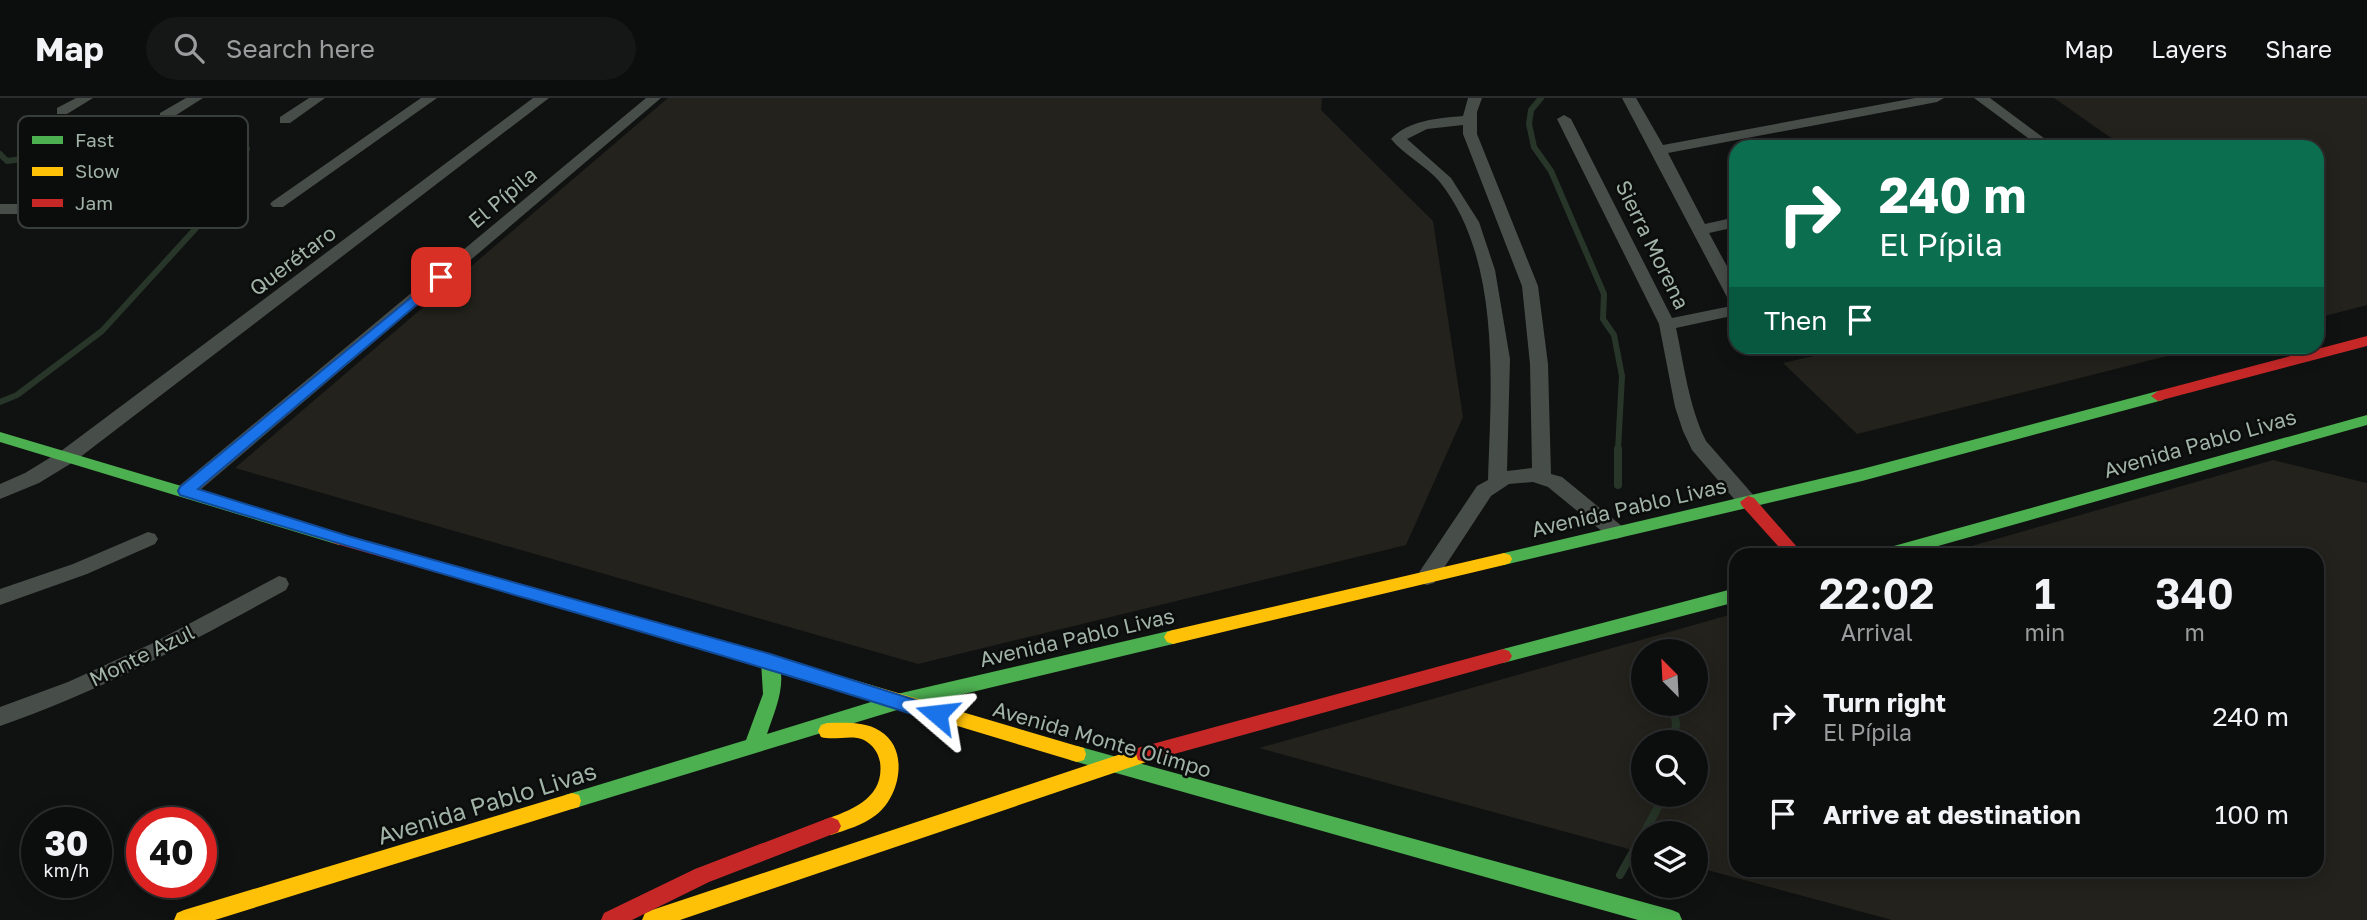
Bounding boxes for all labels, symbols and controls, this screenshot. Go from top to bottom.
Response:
search box [146,17,636,80]
text: Map [35,29,104,68]
icon: search [170,29,208,67]
text: Search here [226,33,375,64]
text: Map [2064,34,2113,63]
text: Layers [2151,34,2227,63]
text: Share [2265,34,2332,63]
legend [18,116,248,228]
text: Fast [75,128,114,151]
text: Slow [75,159,120,182]
street label: El Pípila [463,161,542,233]
text: 240 m [1879,165,2027,224]
icon: right [1764,168,1855,259]
street label: Sierra Morena [1610,176,1695,313]
text: Jam [75,191,113,214]
street label: Querétaro [244,219,341,301]
text: El Pípila [1879,225,2003,263]
pin [411,247,471,307]
icon: arrive [422,258,460,296]
icon: arrive [1841,301,1879,339]
text: Then [1764,305,1827,336]
street label: Avenida Pablo Livas [2100,403,2299,483]
street label: Avenida Pablo Livas [1529,472,1729,542]
text: 22:02 [1819,568,1934,618]
text: 1 [2034,568,2055,618]
text: 340 [2155,568,2234,618]
street label: Avenida Pablo Livas [977,602,1177,672]
text: Arrival [1841,618,1913,646]
text: min [2025,618,2065,646]
text: m [2184,618,2205,646]
street label: Monte Azul [85,619,198,692]
north arrow [1631,639,1708,716]
map controls [1631,639,1708,898]
position arrow [900,677,974,751]
text: Turn right [1823,687,1946,718]
street label: Avenida Monte Olimpo [990,695,1215,783]
icon: right [1764,697,1802,735]
text: 240 m [2212,701,2289,732]
text: El Pípila [1823,718,1912,746]
button: search [1631,730,1708,807]
street label: Avenida Pablo Livas [373,755,600,850]
icon: arrive [1764,795,1802,833]
text: Arrive at destination [1823,799,2081,830]
text: 100 m [2215,799,2289,830]
speed limit sign: 40 [126,807,217,898]
button: layers [1631,821,1708,898]
text: 30 [44,822,89,864]
text: km/h [44,859,89,881]

